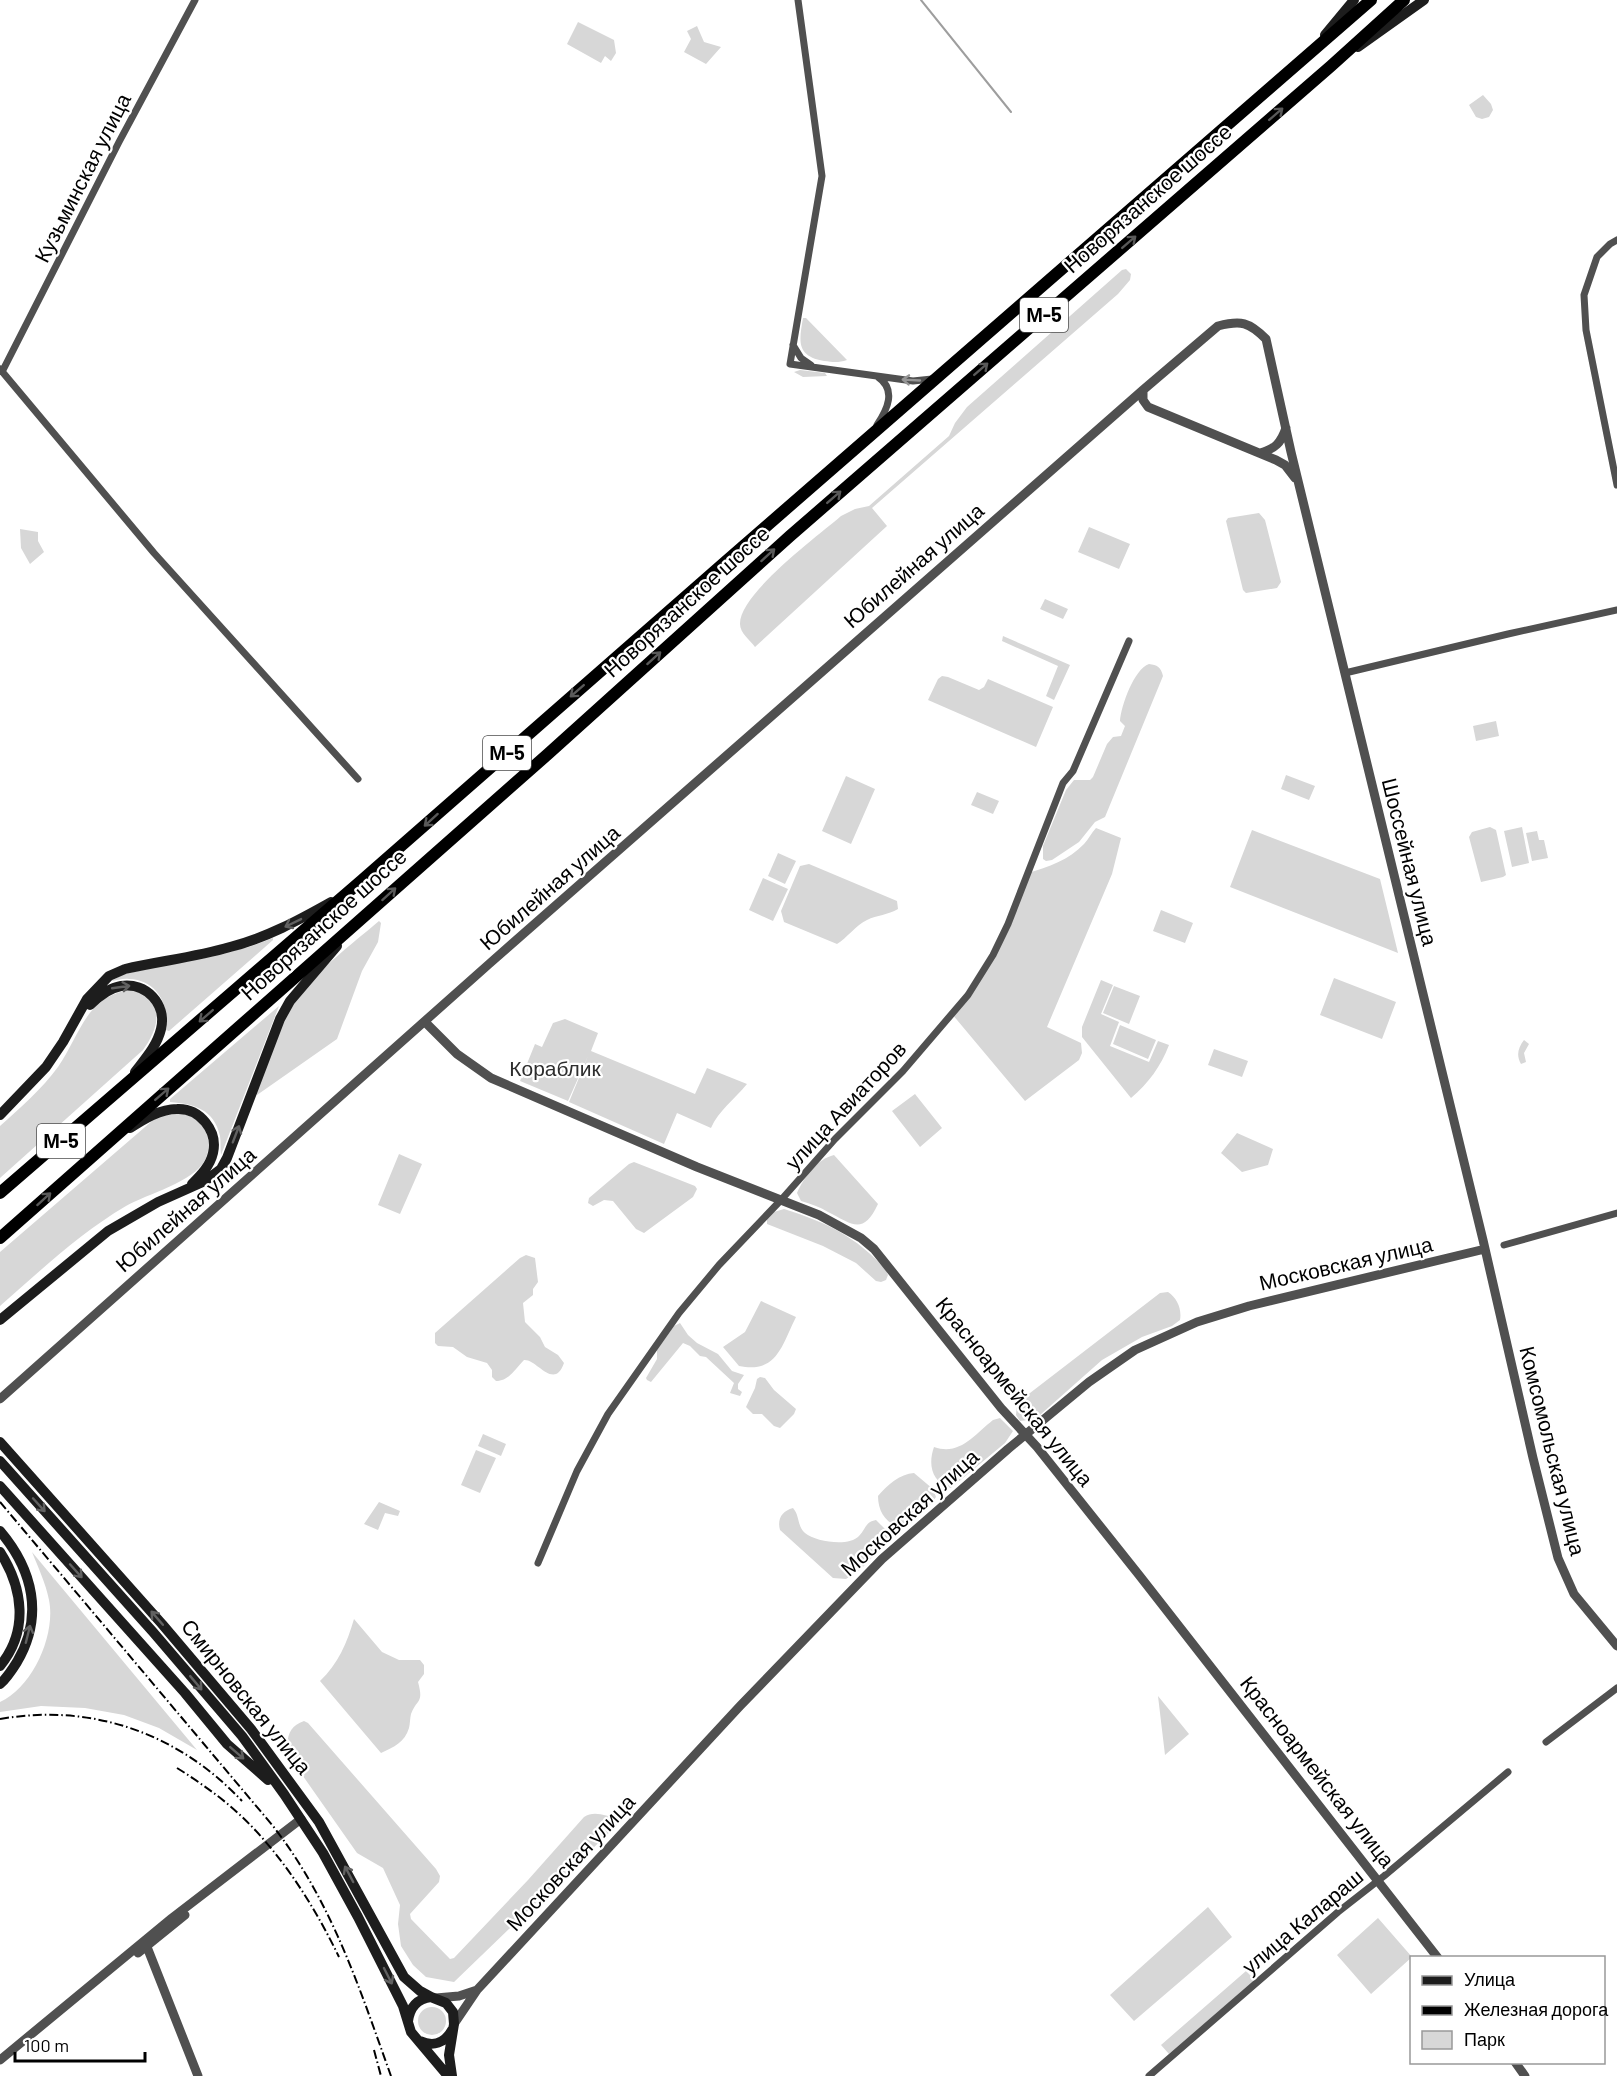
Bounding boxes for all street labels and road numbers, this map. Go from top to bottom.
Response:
street label: Кузьминская улица [28,88,135,266]
street label: Новорязанское шоссе [1058,118,1236,277]
road number: М-5 [1020,298,1068,332]
street label: Юбилейная улица [838,497,988,632]
street label: Новорязанское шоссе [598,520,774,682]
road number: М-5 [483,736,531,770]
street label: Шоссейная улица [1378,775,1443,948]
street label: Юбилейная улица [474,819,624,954]
street label: Новорязанское шоссе [235,843,411,1005]
street label: улица Авиаторов [779,1036,911,1174]
road number: М-5 [37,1124,85,1158]
street label: Юбилейная улица [110,1141,260,1276]
street label: Московская улица [1257,1230,1435,1295]
street label: Красноармейская улица [931,1292,1099,1491]
street label: Комсомольская улица [1515,1343,1592,1558]
street label: Московская улица [835,1443,983,1580]
street label: Смирновская улица [177,1613,318,1779]
street label: Красноармейская улица [1236,1671,1401,1872]
street label: Московская улица [500,1788,640,1935]
street label: улица Калараш [1237,1863,1368,1979]

